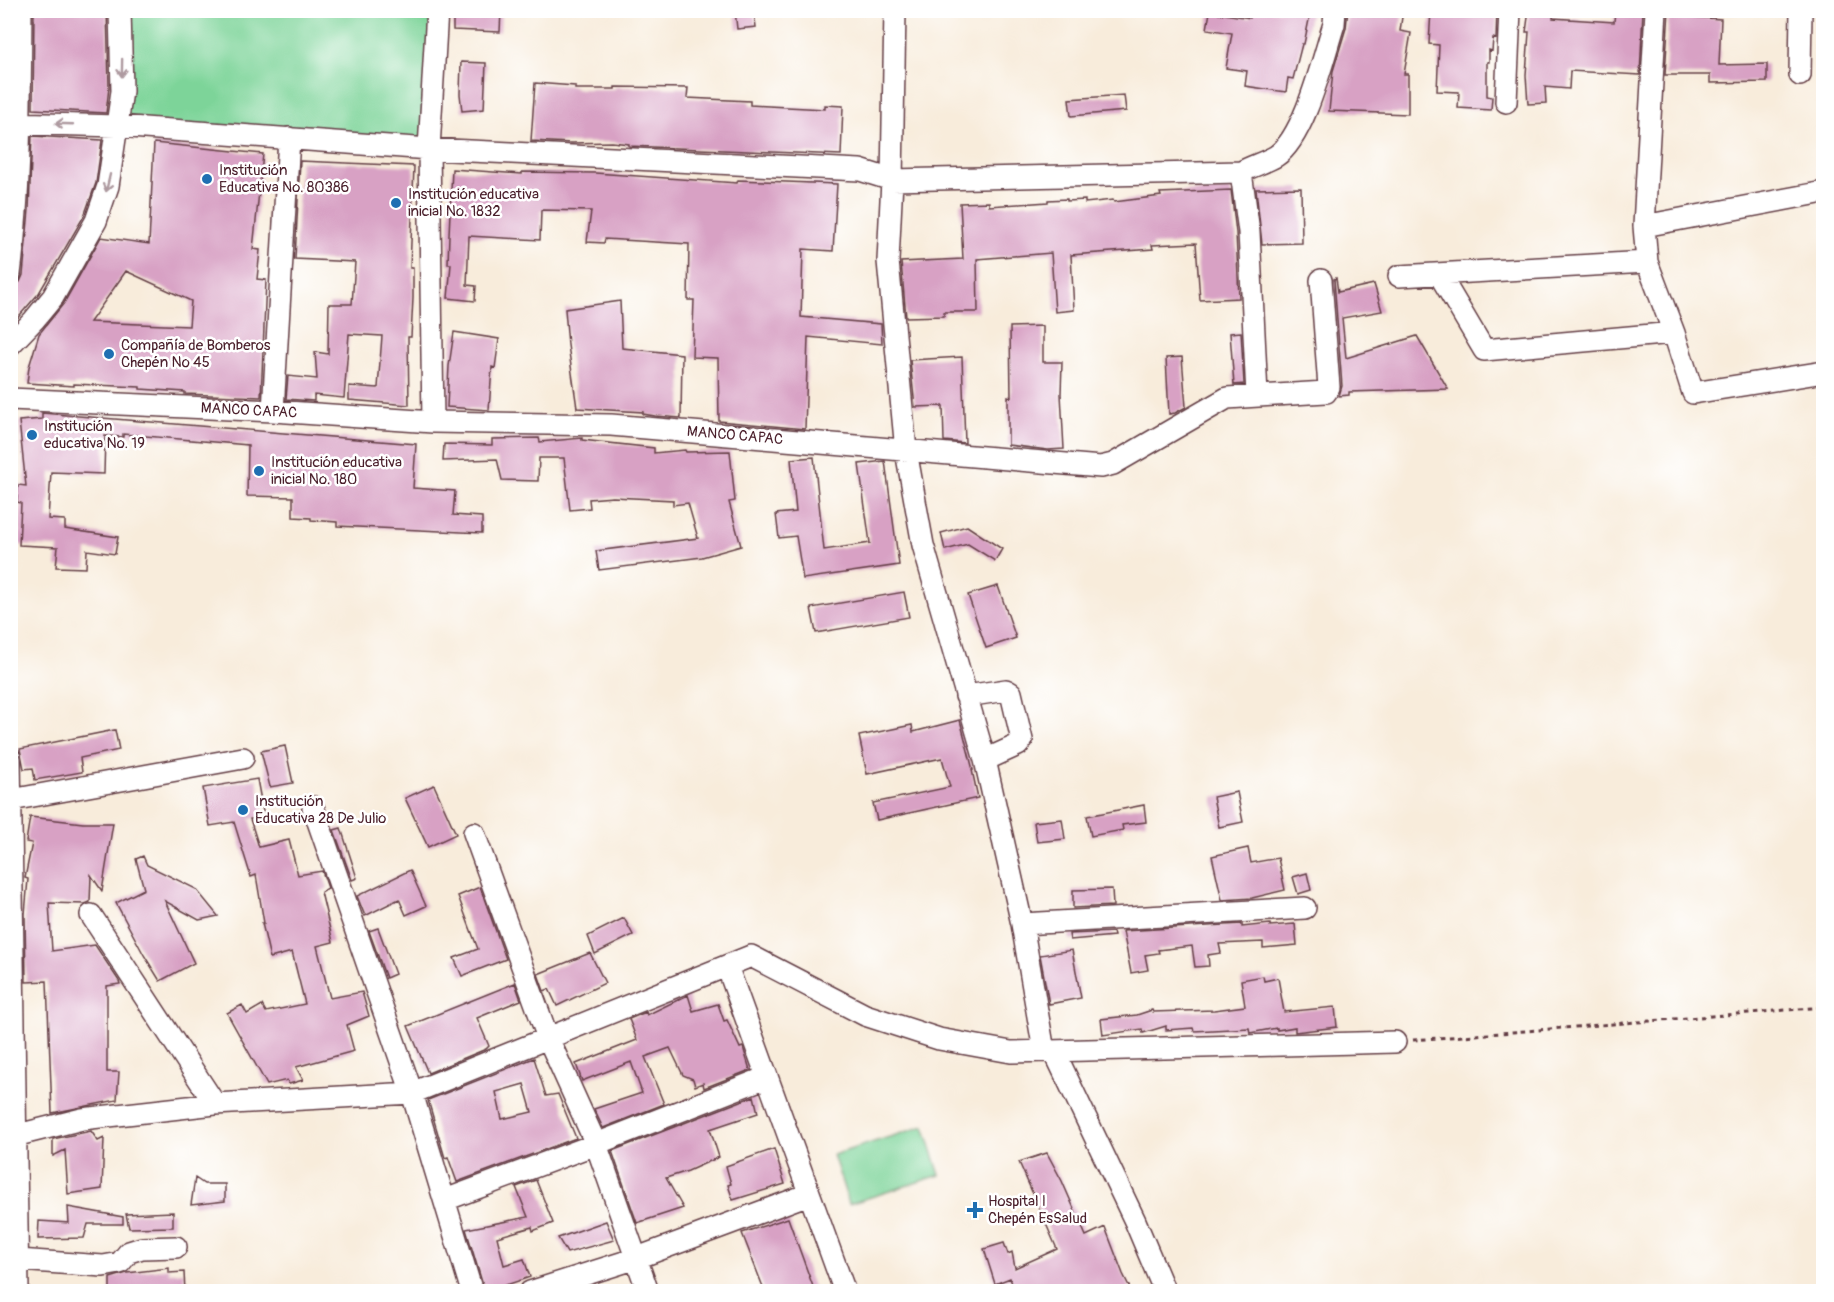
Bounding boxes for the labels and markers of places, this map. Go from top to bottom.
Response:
place label: Institución Educativa No. 80386 [219,161,349,197]
marker: Institución Educativa No. 80386 [200,172,214,186]
place label: Institución educativa inicial No. 1832 [408,185,539,221]
marker: Institución educativa inicial No. 1832 [389,196,403,210]
place label: Compañía de Bomberos Chepén Nº 45 [121,336,271,372]
marker: Compañía de Bomberos Chepén Nº 45 [102,347,116,361]
place label: Institución educativa No. 19 [44,417,145,453]
marker: Institución educativa No. 19 [25,428,39,442]
place label: Institución educativa inicial No. 180 [271,453,402,489]
marker: Institución educativa inicial No. 180 [252,464,266,478]
place label: Institución Educativa 28 De Julio [255,792,386,828]
marker: Institución Educativa 28 De Julio [236,803,250,817]
place label: Hospital I Chepén EsSalud [988,1192,1087,1228]
marker: Hospital I Chepén EsSalud [966,1201,984,1219]

